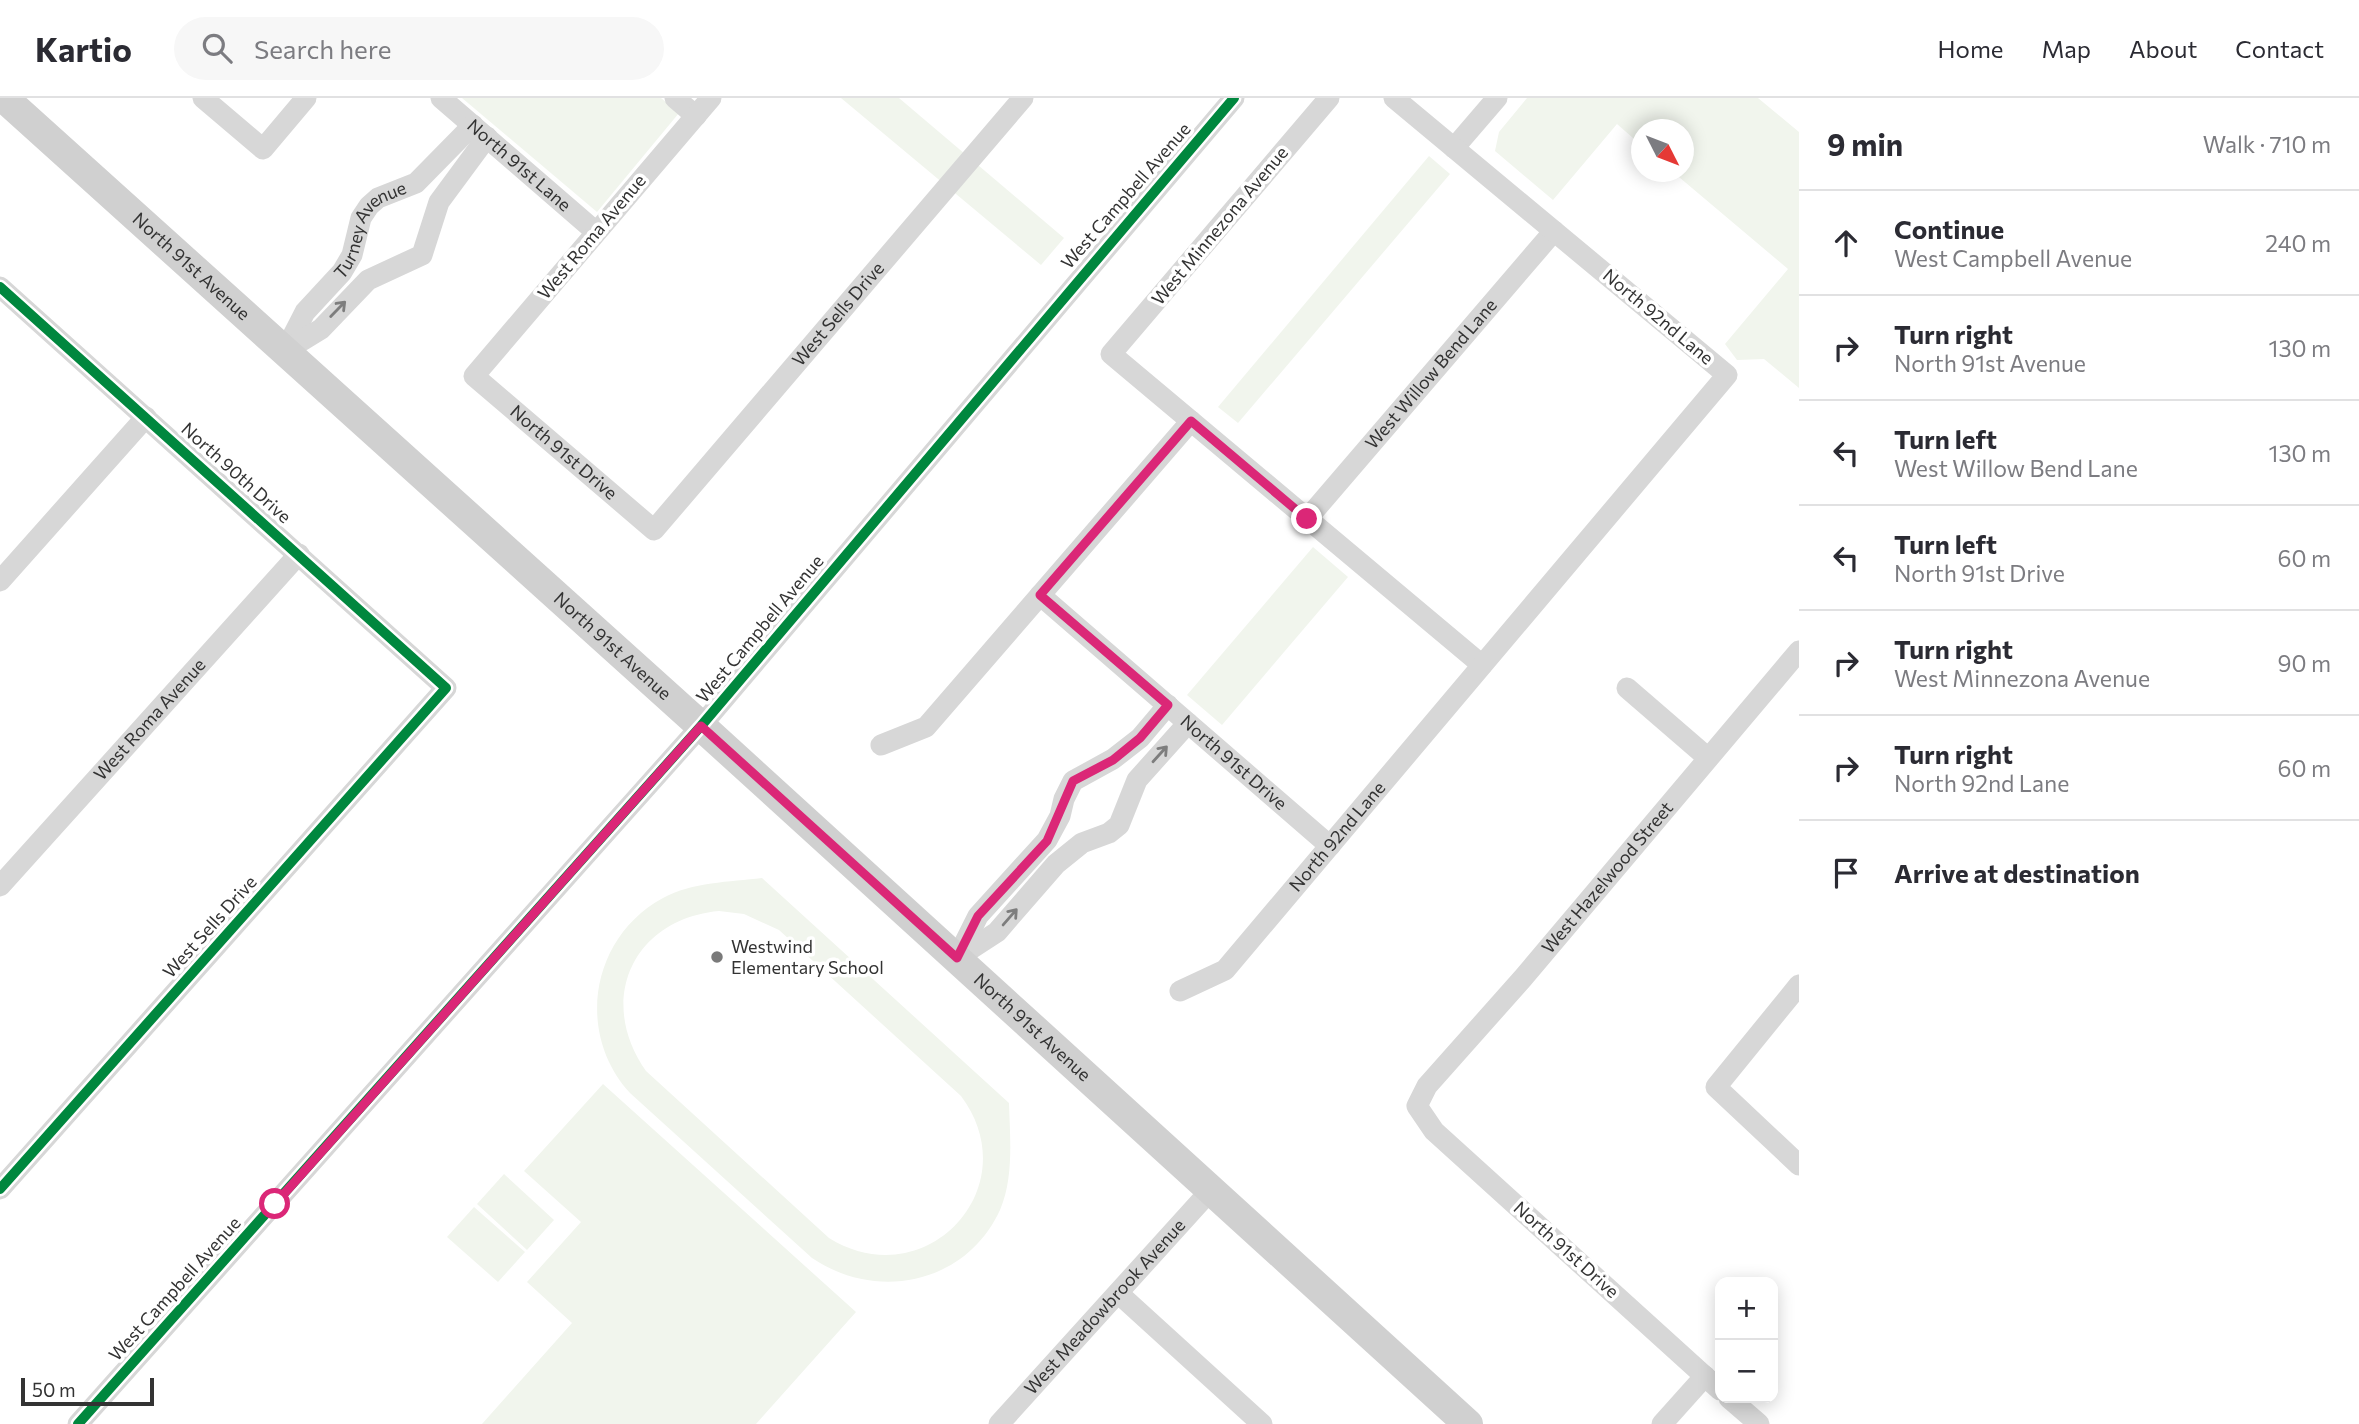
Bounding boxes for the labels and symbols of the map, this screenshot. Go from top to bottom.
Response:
street label: North 91st Lane [463,114,576,215]
street label: West Campbell Avenue [1056,118,1195,273]
north arrow [1631,119,1694,182]
street label: West Minnezona Avenue [1146,142,1292,309]
street label: West Roma Avenue [533,169,650,303]
street label: Turney Avenue [329,176,409,283]
street label: North 91st Avenue [129,207,255,324]
street label: West Sells Drive [787,257,888,370]
street label: North 92nd Lane [1599,264,1718,369]
street label: West Willow Bend Lane [1360,294,1501,453]
one-way arrow [330,301,347,318]
street label: North 91st Drive [506,400,622,504]
street label: North 90th Drive [177,417,296,527]
route end [1291,503,1322,534]
street label: West Campbell Avenue [691,550,828,707]
street label: North 91st Avenue [550,587,676,704]
street label: West Roma Avenue [89,653,210,784]
street label: North 91st Drive [1176,710,1292,814]
one-way arrow [1152,746,1168,764]
street label: North 92nd Lane [1284,777,1389,896]
street label: West Hazelwood Street [1536,797,1677,958]
street label: West Sells Drive [158,871,261,982]
one-way arrow [1002,908,1018,926]
place label: Westwind Elementary School [731,935,884,978]
marker: Westwind Elementary School [709,949,725,965]
street label: North 91st Avenue [970,968,1096,1085]
route start [259,1188,290,1219]
street label: North 91st Drive [1510,1196,1624,1302]
street label: West Campbell Avenue [104,1212,245,1365]
street label: West Meadowbrook Avenue [1019,1214,1189,1399]
scale bar [21,1375,154,1407]

